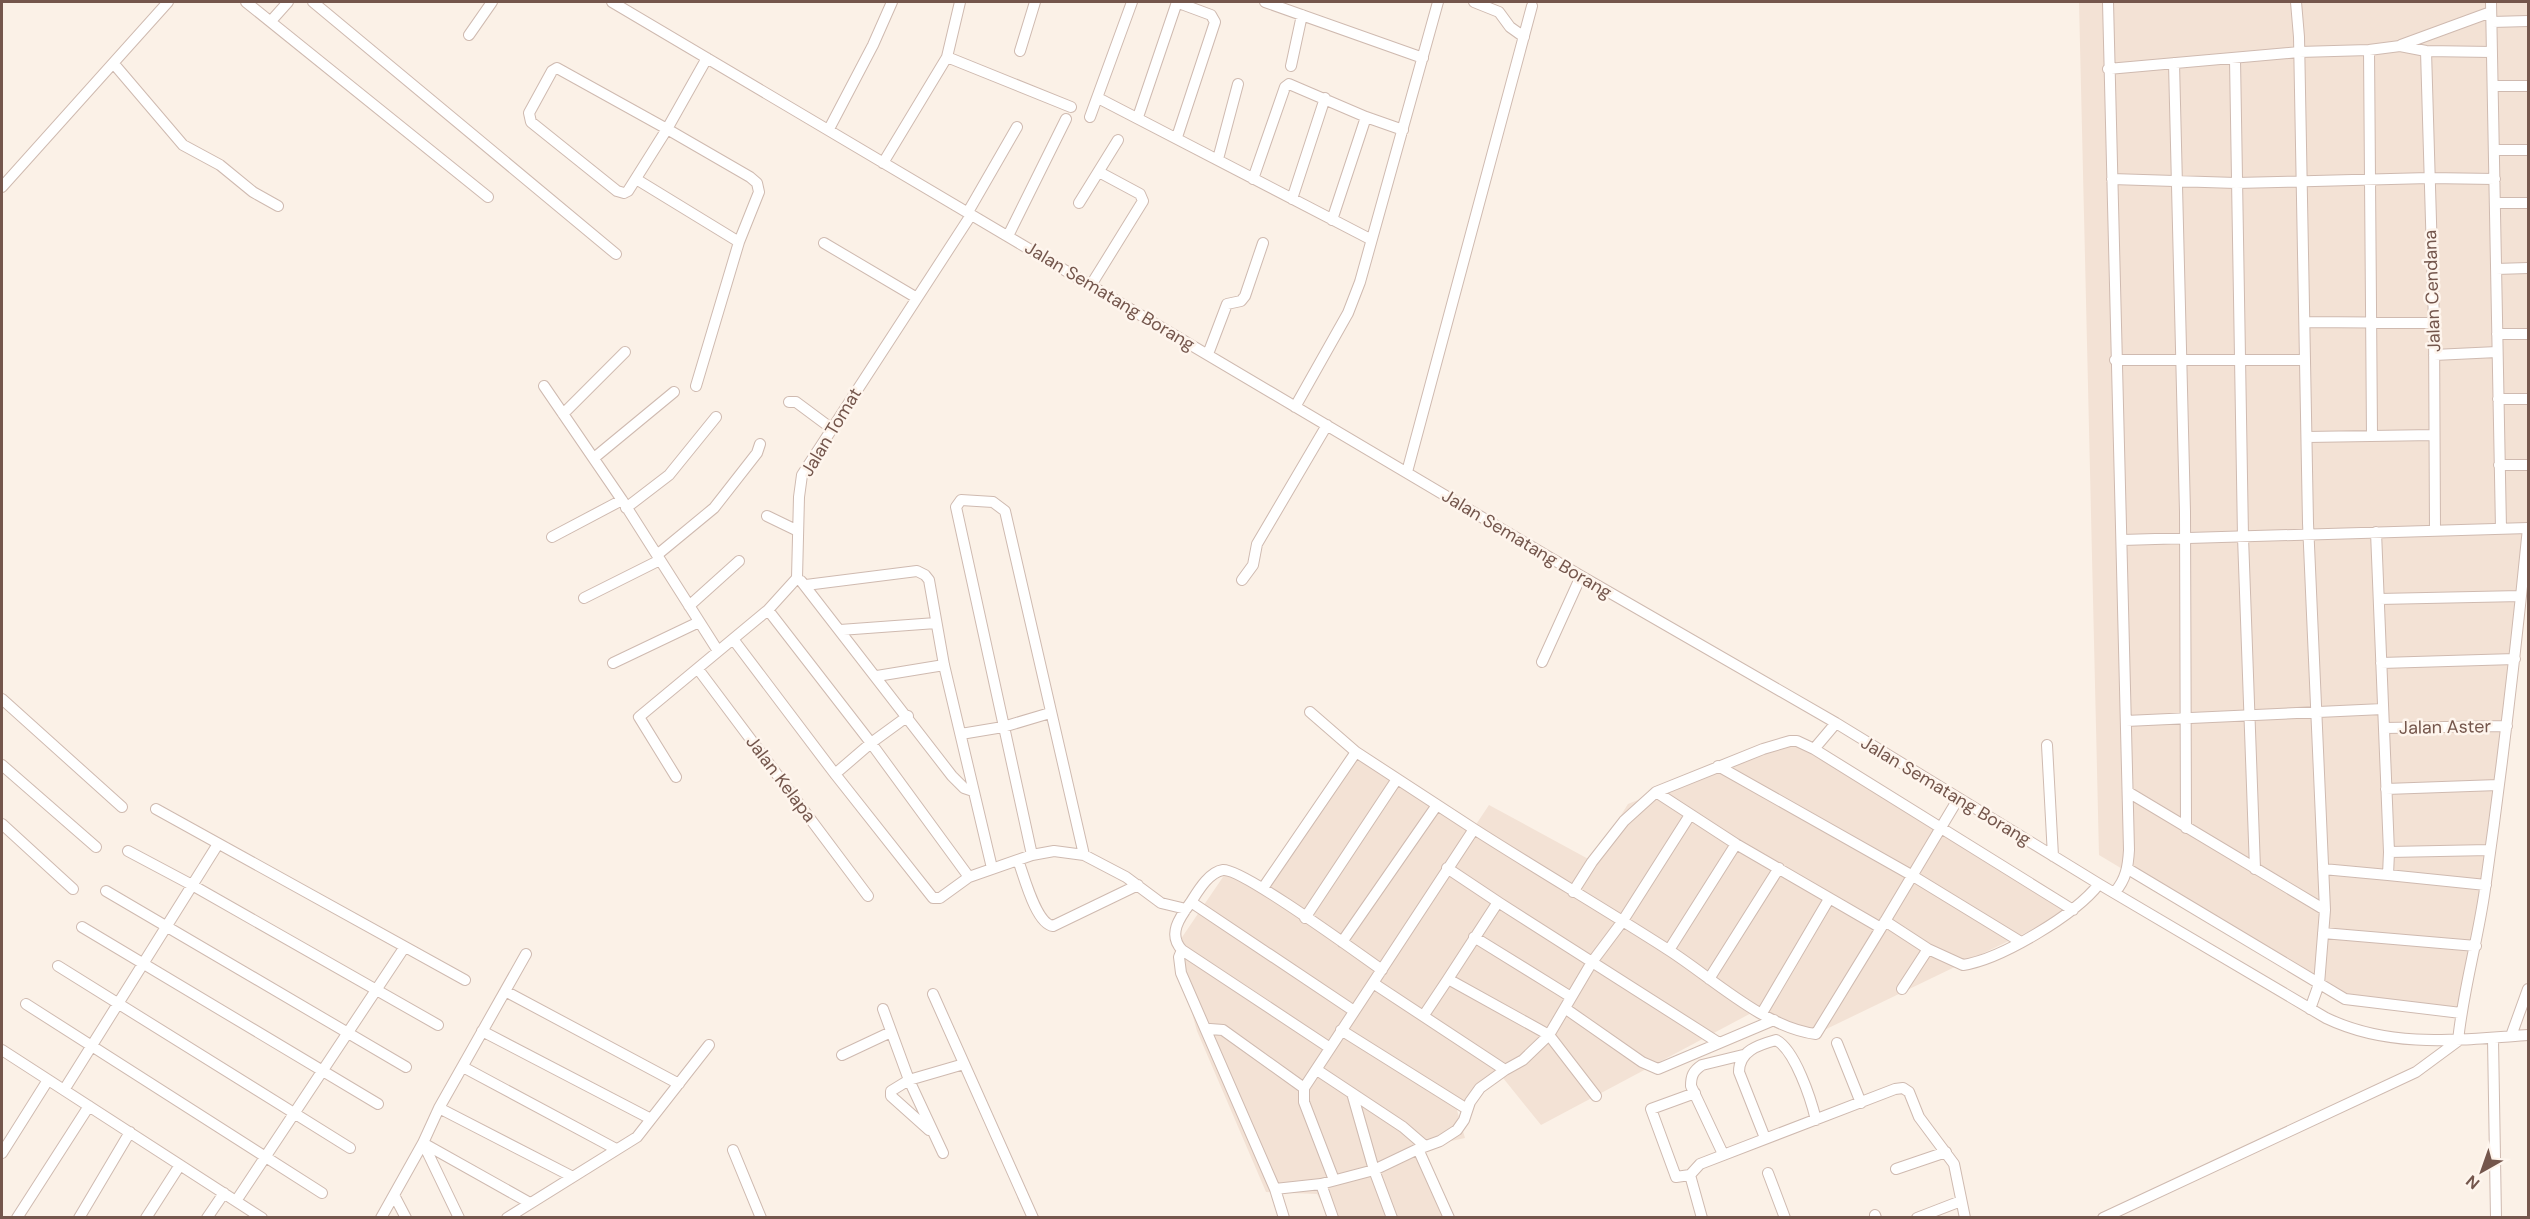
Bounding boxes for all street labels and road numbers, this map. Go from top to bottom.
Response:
street label: Jalan Cendana [2418,229,2446,353]
street label: Jalan Sematang Borang [1021,236,1199,356]
street label: Jalan Tomat [795,383,867,481]
street label: Jalan Sematang Borang [1438,484,1616,604]
street label: Jalan Aster [2399,714,2492,740]
street label: Jalan Kelapa [740,731,822,827]
street label: Jalan Sematang Borang [1857,731,2035,851]

